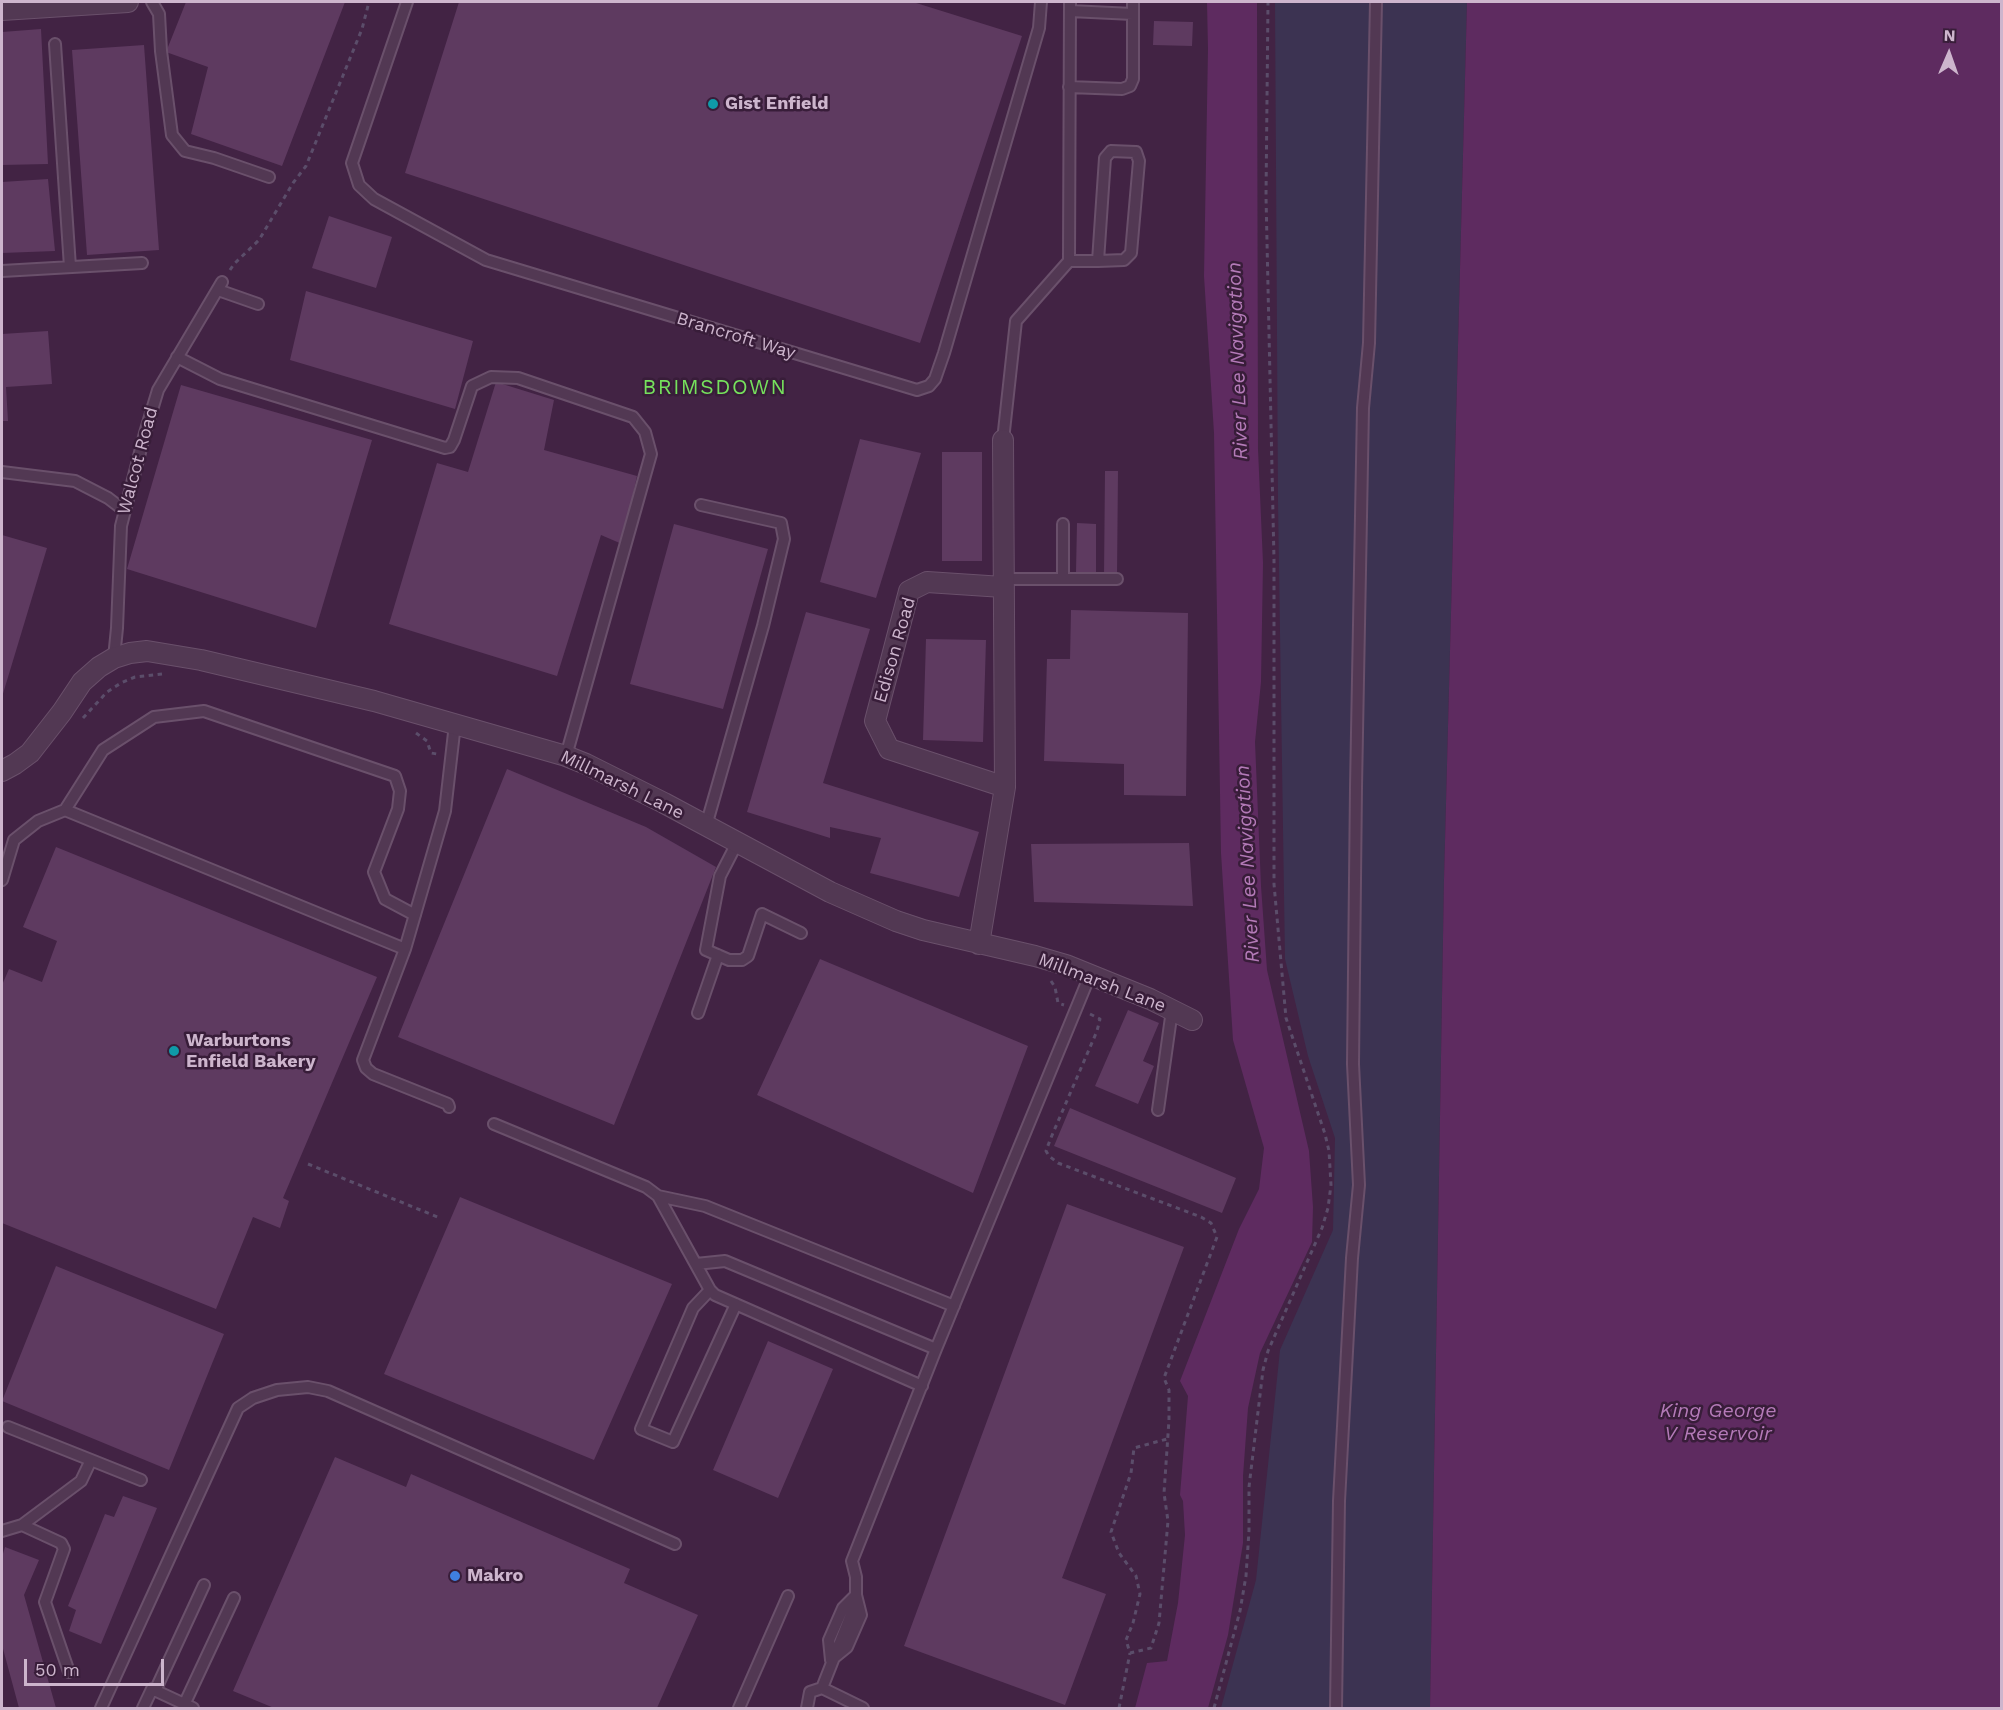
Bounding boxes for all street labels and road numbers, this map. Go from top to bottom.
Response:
street label: Brancroft Way [674,308,798,364]
street label: Walcot Road [113,405,163,517]
street label: Edison Road [870,595,920,705]
street label: Millmarsh Lane [557,746,687,824]
street label: Millmarsh Lane [1035,949,1169,1017]

